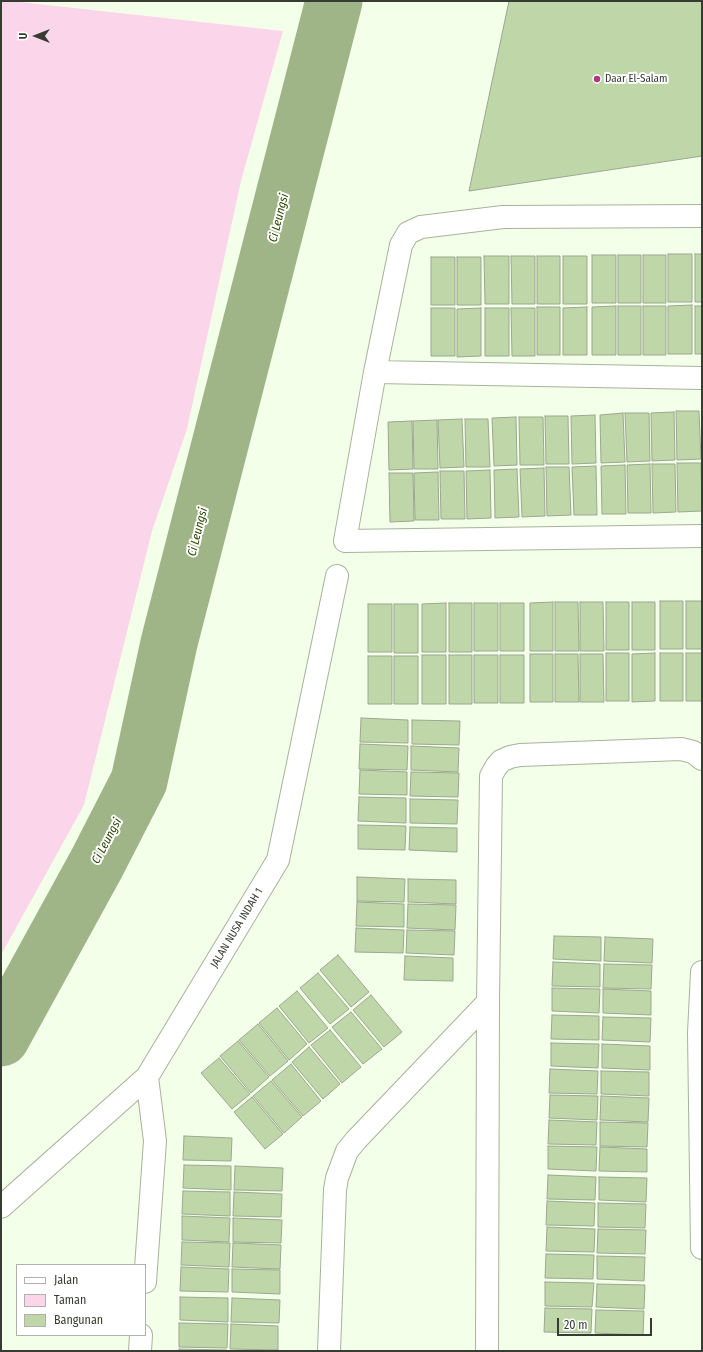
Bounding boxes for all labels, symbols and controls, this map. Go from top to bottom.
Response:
north arrow [16,16,56,56]
text: U [17,33,30,39]
place label: Daar El-Salam [605,72,667,86]
marker: Daar El-Salam [592,74,602,84]
water label: Ci Leungsi [266,192,292,244]
water label: Ci Leungsi [185,506,211,558]
water label: Ci Leungsi [89,816,125,866]
street label: JALAN NUSA INDAH 1 [208,886,266,970]
legend [16,1264,146,1336]
text: Jalan [54,1273,78,1287]
text: Taman [54,1293,86,1307]
scale bar [559,1310,654,1336]
text: Bangunan [54,1313,103,1327]
text: 20 m [564,1318,588,1332]

